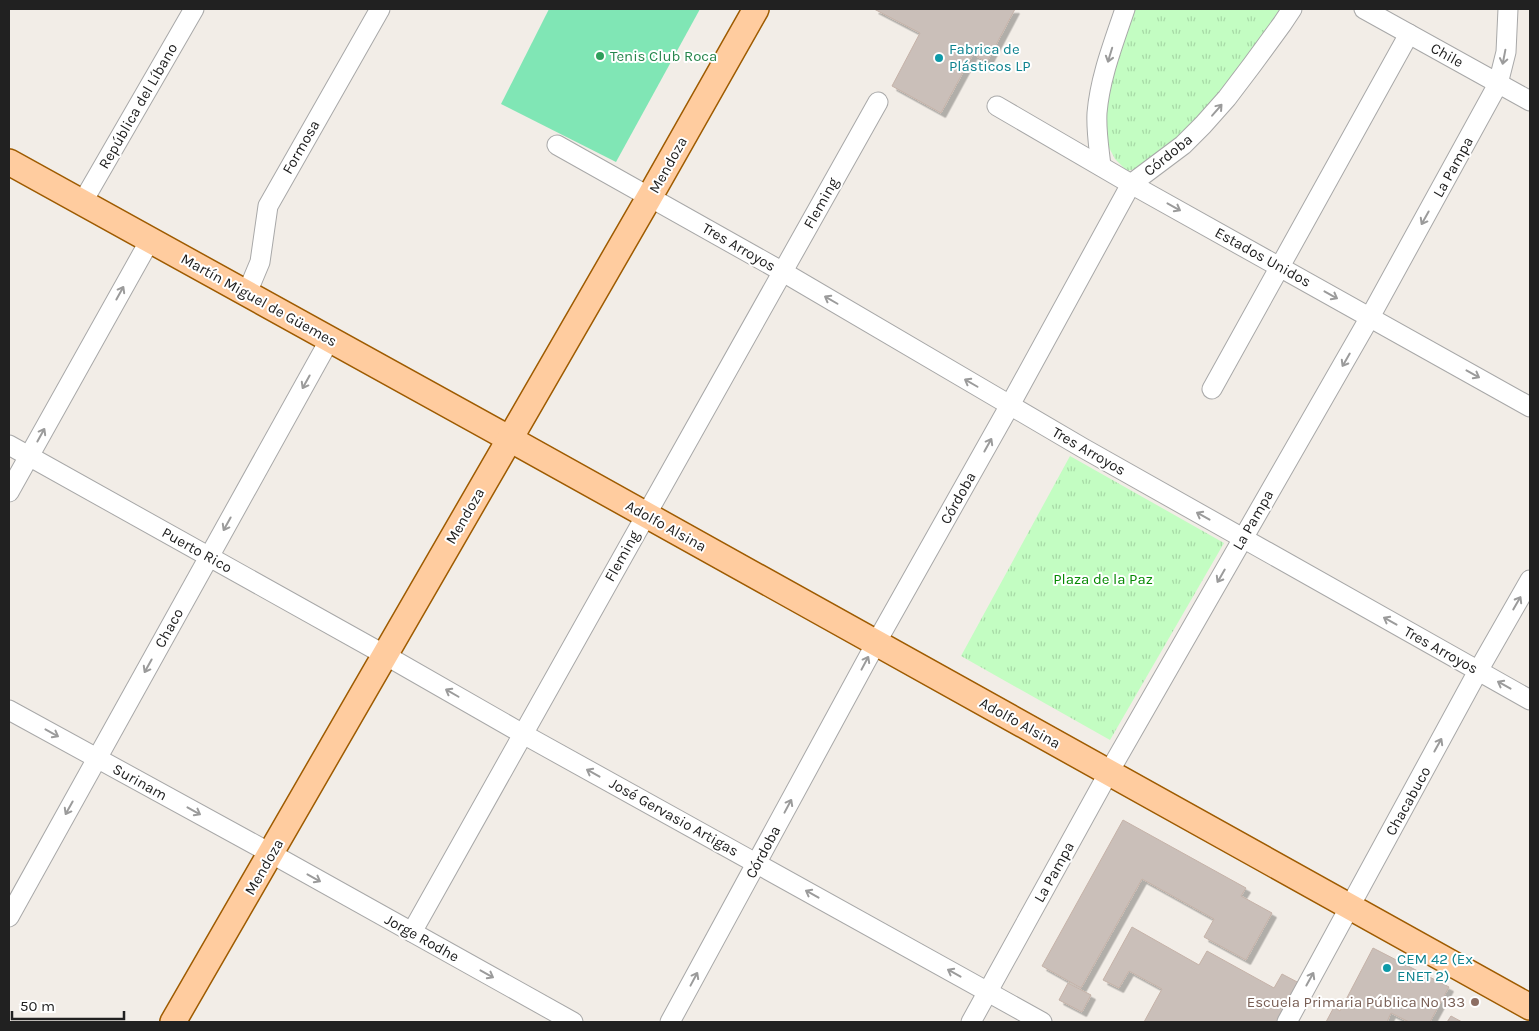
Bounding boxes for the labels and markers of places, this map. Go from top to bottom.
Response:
place label: Fabrica de Plásticos LP [949,40,1030,75]
place label: Tenis Club Roca [610,47,717,65]
marker: Tenis Club Roca [594,50,606,62]
marker: Fabrica de Plásticos LP [933,52,945,64]
place label: CEM 42 (Ex ENET 2) [1397,950,1473,985]
marker: CEM 42 (Ex ENET 2) [1381,962,1393,974]
place label: Escuela Primaria Pública Nº 133 [1247,993,1465,1011]
marker: Escuela Primaria Pública Nº 133 [1469,996,1481,1008]

